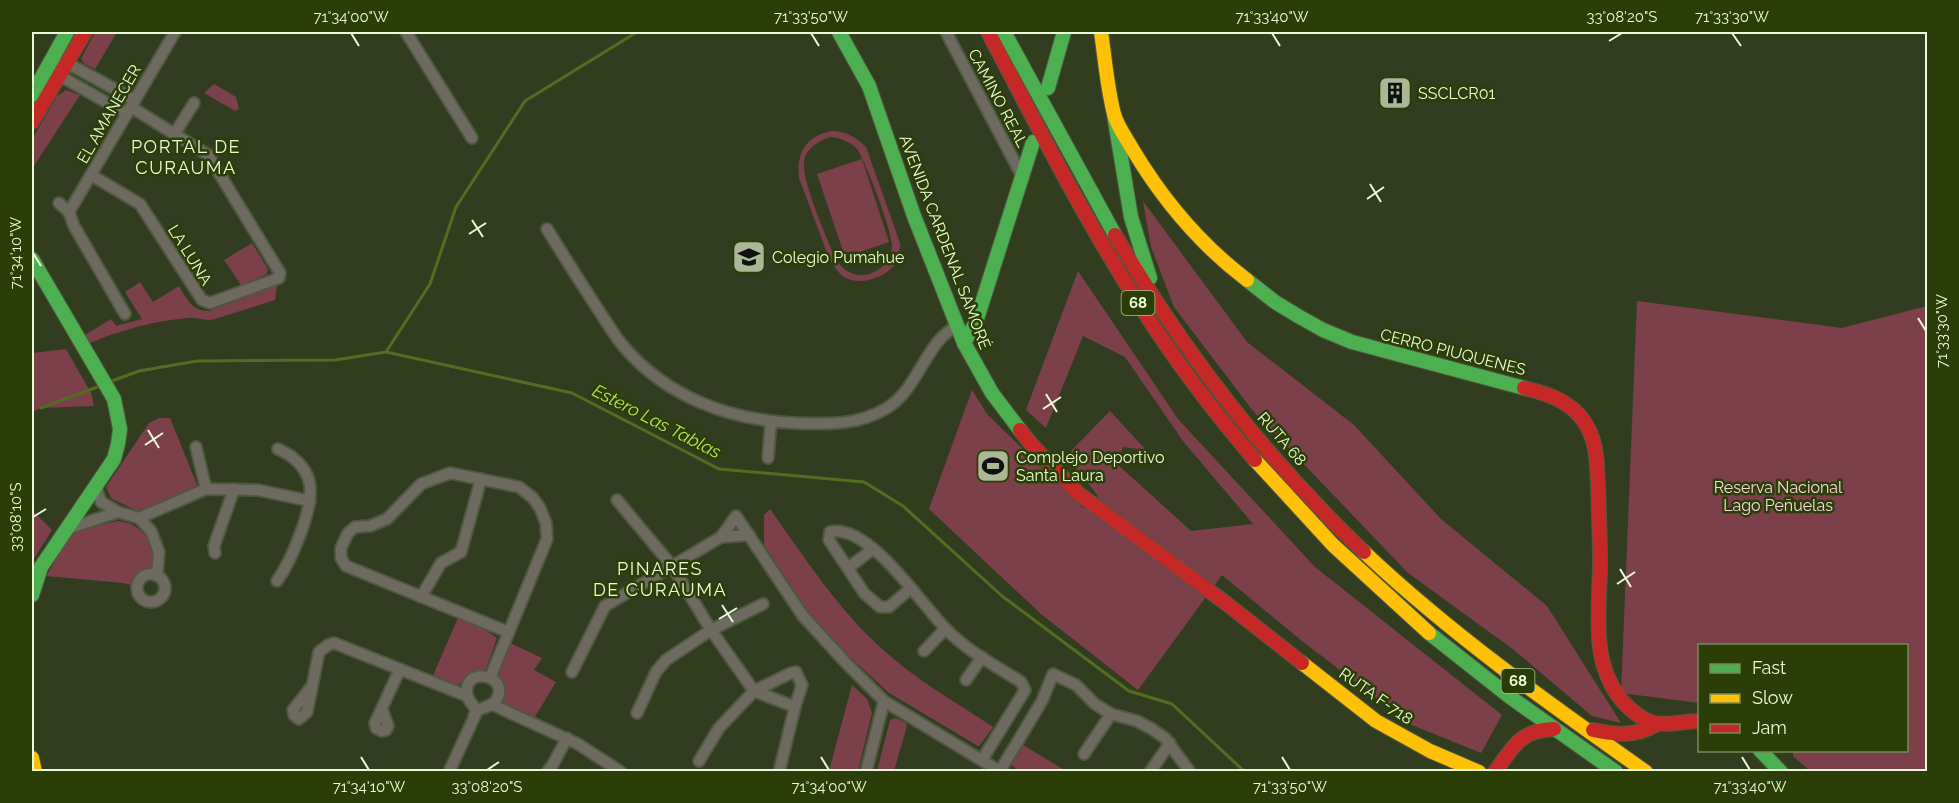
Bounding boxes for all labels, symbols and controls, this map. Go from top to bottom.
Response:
text: 71°34'00"W [313,8,389,26]
text: 71°33'50"W [774,8,848,26]
text: 71°33'40"W [1236,8,1309,26]
text: 33°08'20"S [1587,8,1657,26]
text: 71°33'30"W [1695,8,1769,26]
street label: CAMINO REAL [964,46,1032,151]
street label: EL AMANECER [73,61,145,167]
building icon: SSCLCR01 [1377,75,1413,111]
place label: SSCLCR01 [1418,84,1495,103]
street label: AVENIDA CARDENAL SAMORÉ [895,132,996,352]
district label: PORTAL DE CURAUMA [131,136,241,178]
text: 71°34'10"W [7,216,25,289]
street label: LA LUNA [164,221,216,289]
school or university icon: Colegio Pumahue [731,239,767,275]
place label: Colegio Pumahue [772,248,904,267]
road number: 68 [1122,291,1154,315]
text: 71°33'30"W [1933,294,1951,368]
street label: CERRO PIUQUENES [1378,325,1528,379]
water label: Estero Las Tablas [589,380,725,463]
street label: RUTA 68 [1254,408,1310,470]
sports icon: Complejo Deportivo Santa Laura [975,448,1011,484]
place label: Complejo Deportivo Santa Laura [1016,448,1164,485]
park label: Reserva Nacional Lago Peñuelas [1714,478,1843,515]
text: 33°08'10"S [7,482,25,552]
district label: PINARES DE CURAUMA [593,558,727,600]
legend [1698,644,1908,752]
text: Fast [1752,657,1786,678]
street label: RUTA F-718 [1335,664,1417,728]
road number: 68 [1502,669,1534,693]
text: Slow [1752,687,1793,708]
text: Jam [1752,717,1787,738]
text: 71°34'10"W [333,778,406,796]
text: 33°08'20"S [452,778,522,796]
text: 71°34'00"W [791,778,867,796]
text: 71°33'50"W [1253,778,1327,796]
text: 71°33'40"W [1714,778,1787,796]

